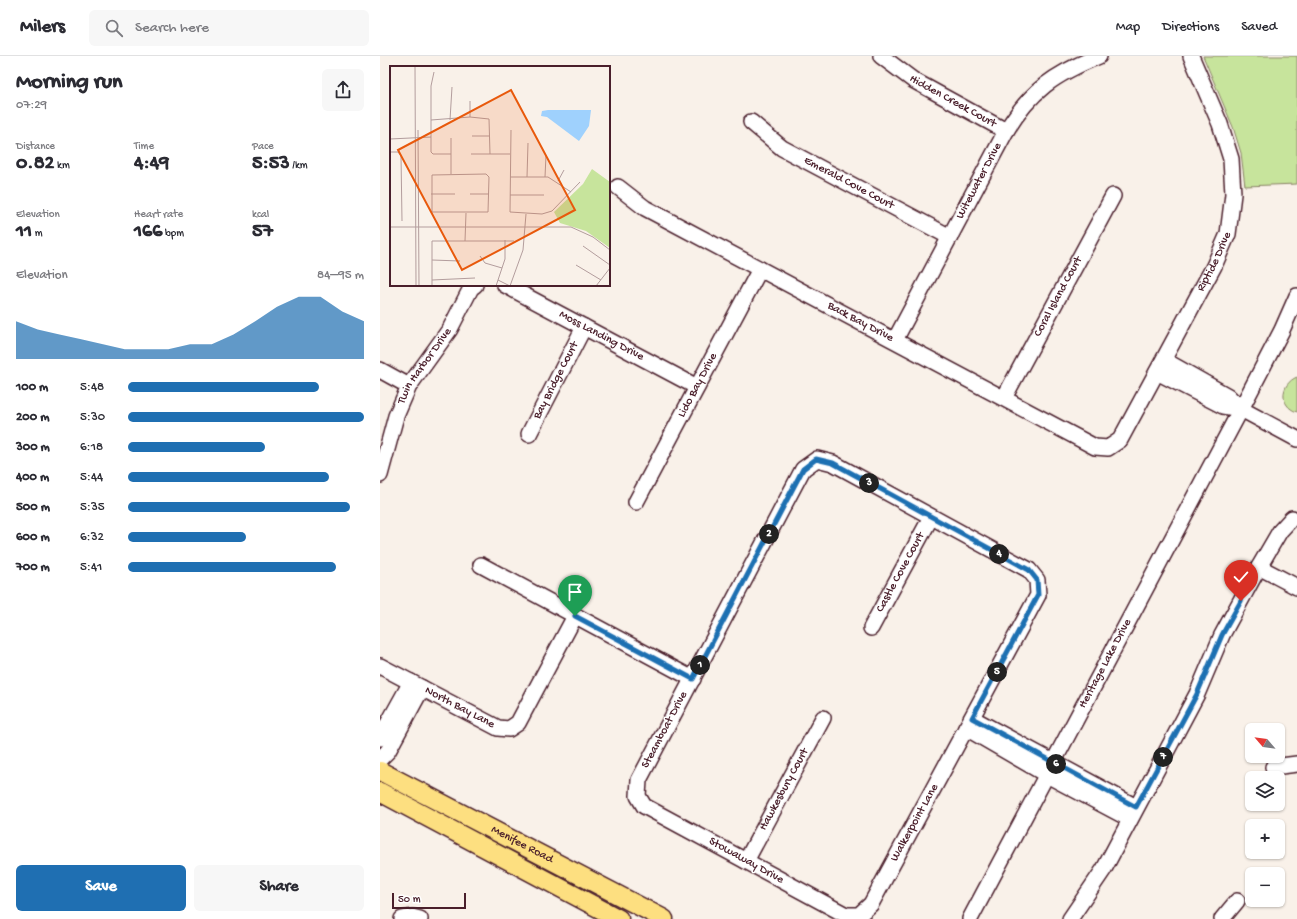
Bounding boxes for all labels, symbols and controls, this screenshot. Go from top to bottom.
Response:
search box [89,10,369,46]
text: Milers [20,16,65,39]
icon: search [103,17,125,39]
text: Search here [135,19,209,37]
text: Map [1116,19,1140,36]
text: Directions [1162,19,1219,36]
text: Saved [1241,19,1277,36]
inset map [390,66,610,286]
button: share [322,69,364,111]
text: Morning run [16,70,122,96]
street label: Hidden Creek Court [906,72,999,132]
text: 07:29 [16,98,47,113]
street label: Witewater Drive [953,140,1006,222]
text: Distance [16,141,55,153]
text: Time [134,141,154,153]
text: Pace [252,141,274,153]
text: 0.82 [16,153,54,176]
text: 4:49 [134,153,169,176]
text: 5:53 [252,153,290,176]
street label: Emerald Cove Court [801,154,897,214]
text: km [54,160,70,172]
text: /km [290,160,308,172]
text: Elevation [16,209,60,221]
text: Heart rate [134,209,183,221]
text: kcal [252,209,269,221]
text: 11 [16,221,32,244]
text: 166 [134,221,162,244]
text: 57 [252,221,273,244]
text: m [32,228,43,240]
text: bpm [162,228,184,240]
street label: Riptide Drive [1194,229,1235,294]
street label: Coral Island Court [1031,253,1086,339]
text: Elevation [16,268,68,283]
text: 84–95 m [317,268,364,283]
street label: Back Bay Drive [824,299,896,346]
street label: Moss Landing Drive [556,308,647,365]
street label: Twin Harbor Drive [395,325,456,407]
street label: Bay Bridge Court [530,339,583,423]
street label: Lido Bay Drive [675,350,721,420]
text: 100 m [16,380,48,395]
text: 5:48 [80,380,104,395]
text: 200 m [16,410,49,425]
text: 5:30 [80,410,105,425]
text: 300 m [16,440,50,455]
text: 6:18 [80,440,103,455]
text: 400 m [16,470,49,485]
text: 5:44 [80,470,103,485]
pin: 3 [859,473,879,493]
text: 3 [866,477,872,489]
text: 500 m [16,500,50,515]
text: 5:35 [80,500,105,515]
pin: 2 [759,524,779,544]
text: 2 [766,528,772,540]
street label: Castle Cove Court [874,529,929,615]
text: 600 m [16,530,50,545]
text: 6:32 [80,530,104,545]
pin: 4 [989,544,1009,564]
text: 4 [996,548,1002,560]
text: 700 m [16,560,50,575]
text: 5:41 [80,560,102,575]
pin [1224,560,1258,601]
icon: check [1230,566,1252,588]
pin [558,575,592,616]
icon: arrive [564,581,586,603]
street label: Heritage Lake Drive [1076,616,1135,711]
pin: 1 [690,655,710,675]
text: 1 [698,659,702,671]
pin: 5 [987,662,1007,682]
text: 5 [994,666,1000,678]
street label: North Bay Lane [422,684,498,732]
street label: Steamboat Drive [639,688,692,771]
north arrow [1245,723,1285,763]
map controls [1245,723,1285,907]
street label: Hawkesbury Court [757,745,813,833]
pin: 7 [1153,747,1173,767]
text: 7 [1160,751,1166,763]
pin: 6 [1046,754,1066,774]
text: 6 [1053,758,1059,770]
button: layers [1245,771,1285,811]
street label: Walkerpoint Lane [888,781,942,864]
button: + [1245,819,1285,859]
street label: Menifee Road [488,823,556,867]
street label: Stowaway Drive [706,835,787,888]
button: Save [16,865,186,911]
button: Share [194,865,364,911]
button: − [1245,867,1285,907]
scale bar [392,891,466,910]
text: 50 m [398,894,420,906]

